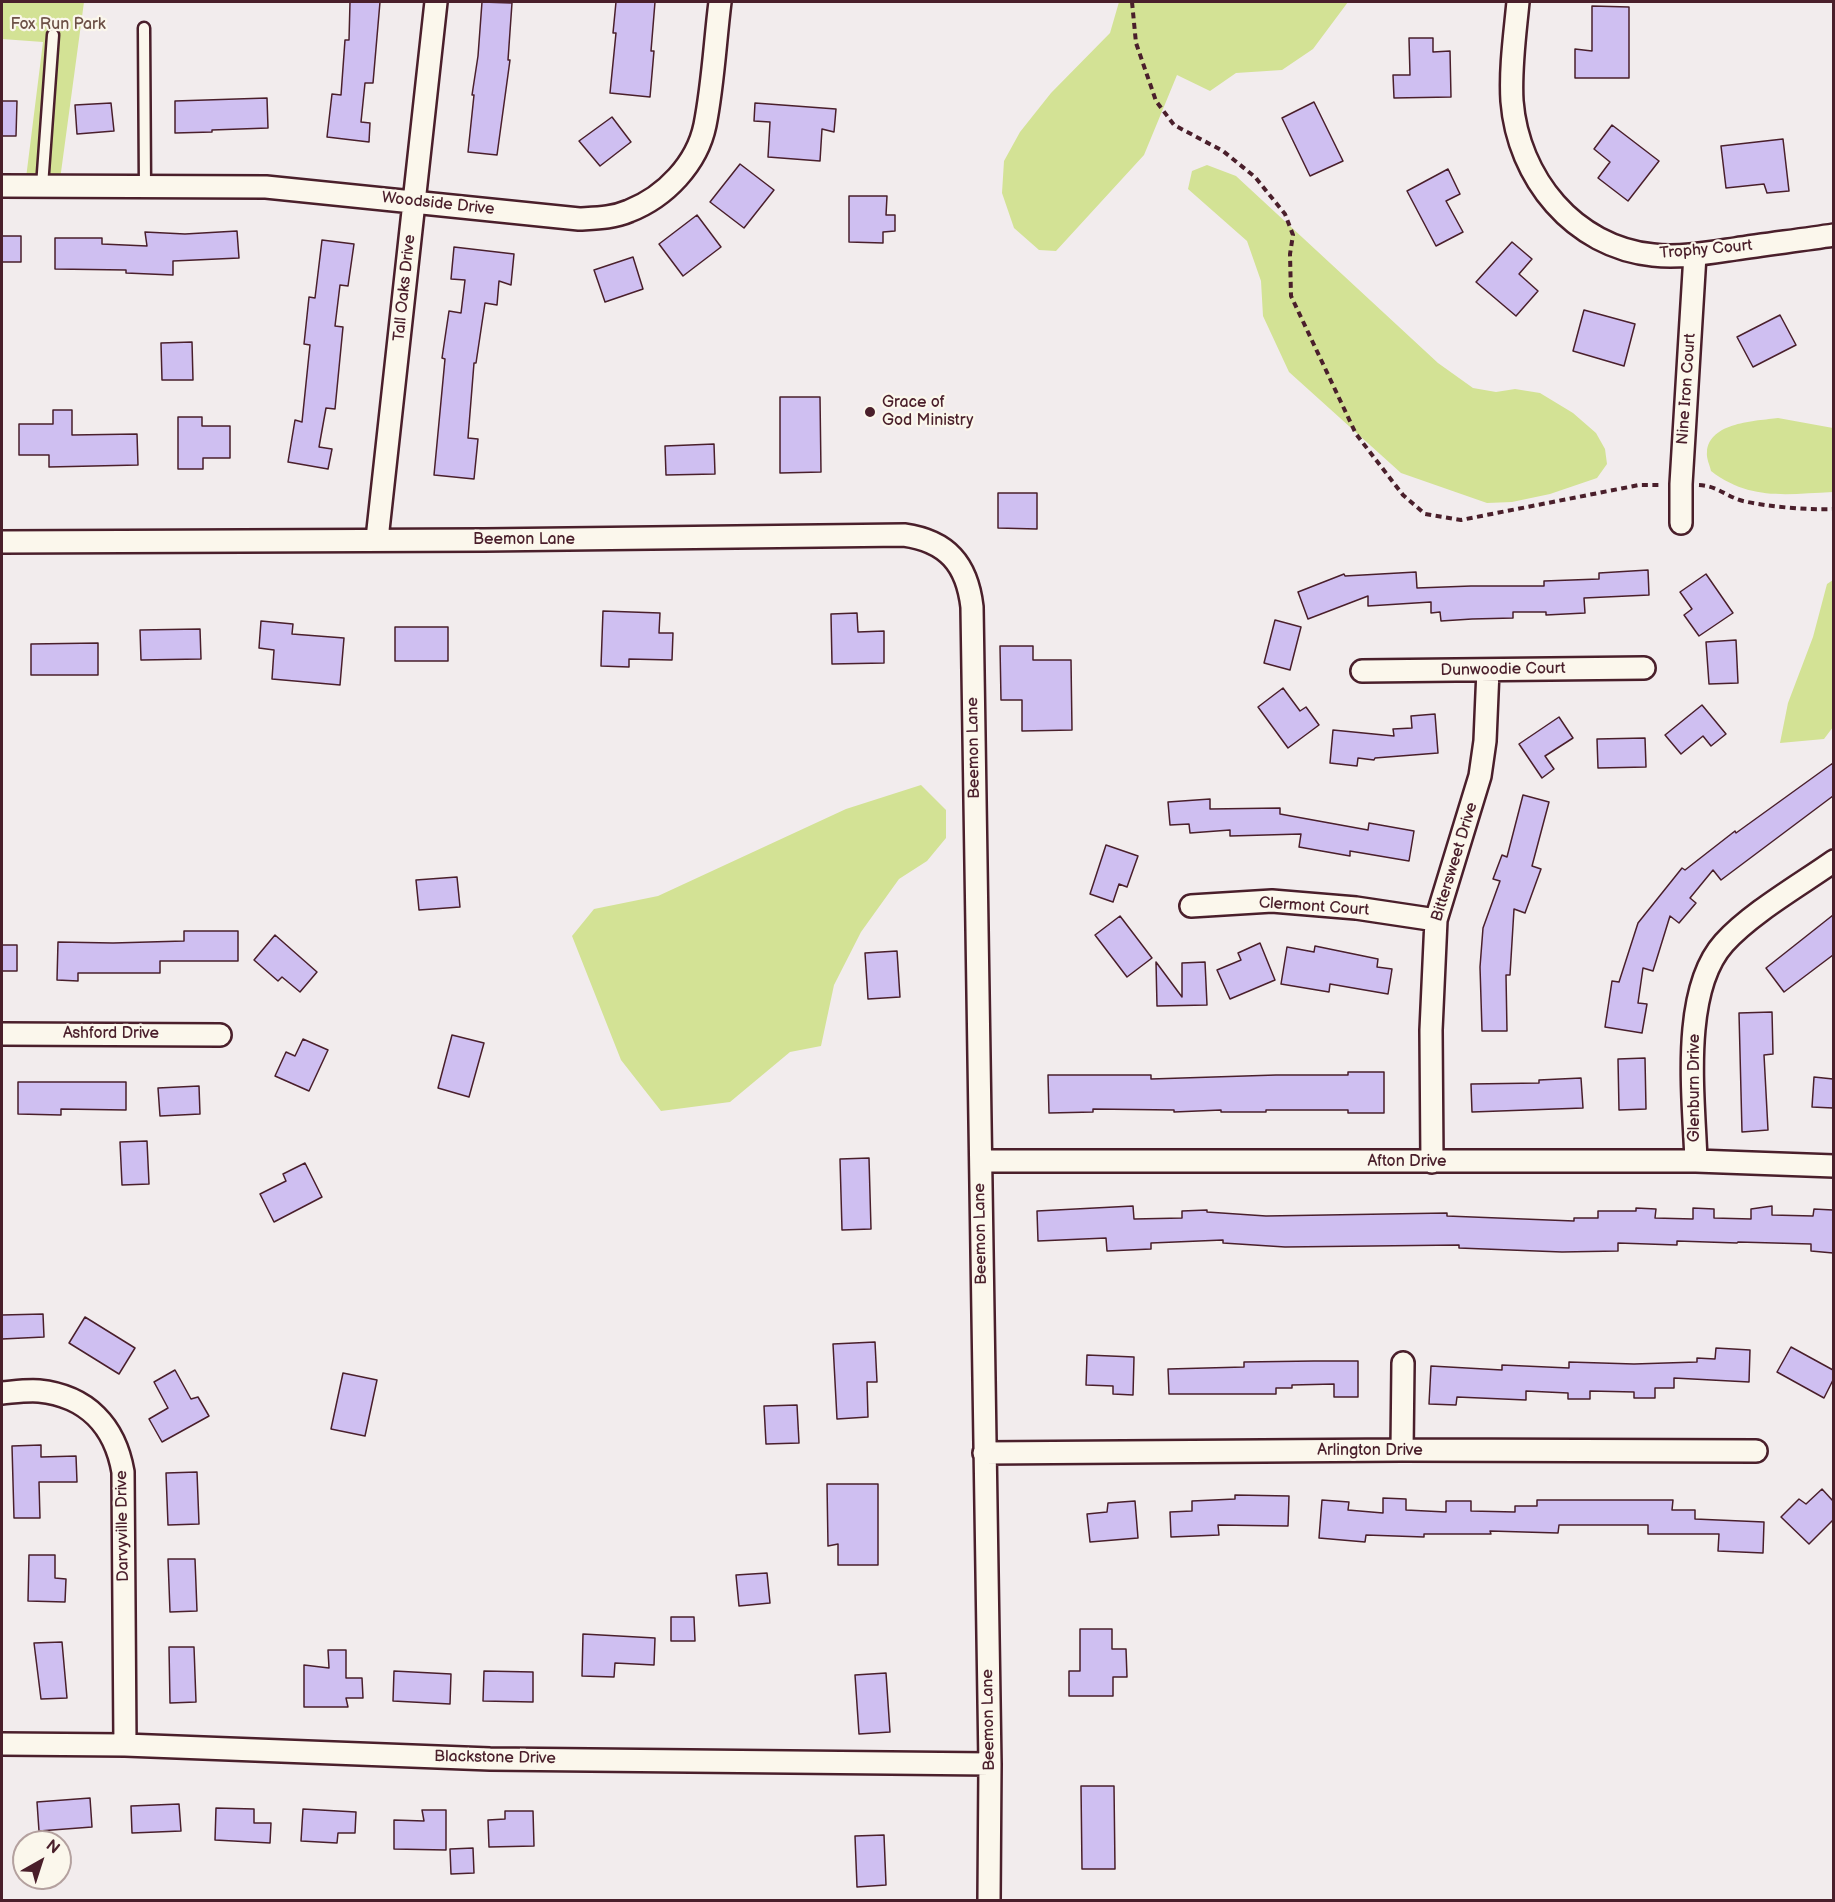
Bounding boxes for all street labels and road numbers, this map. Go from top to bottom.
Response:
street label: Woodside Drive [381,189,495,219]
street label: Tall Oaks Drive [390,234,420,342]
street label: Trophy Court [1659,236,1753,264]
street label: Nine Iron Court [1674,333,1700,445]
street label: Beemon Lane [473,530,575,550]
street label: Dunwoodie Court [1440,659,1566,681]
street label: Beemon Lane [964,697,984,799]
street label: Bittersweet Drive [1428,800,1482,924]
street label: Clermont Court [1258,894,1370,920]
street label: Ashford Drive [63,1024,159,1044]
street label: Glenburn Drive [1685,1034,1705,1142]
street label: Afton Drive [1367,1152,1447,1172]
street label: Beemon Lane [971,1183,991,1285]
street label: Arlington Drive [1317,1441,1423,1461]
street label: Darvyville Drive [112,1470,134,1582]
street label: Beemon Lane [979,1669,999,1771]
street label: Blackstone Drive [434,1747,556,1769]

